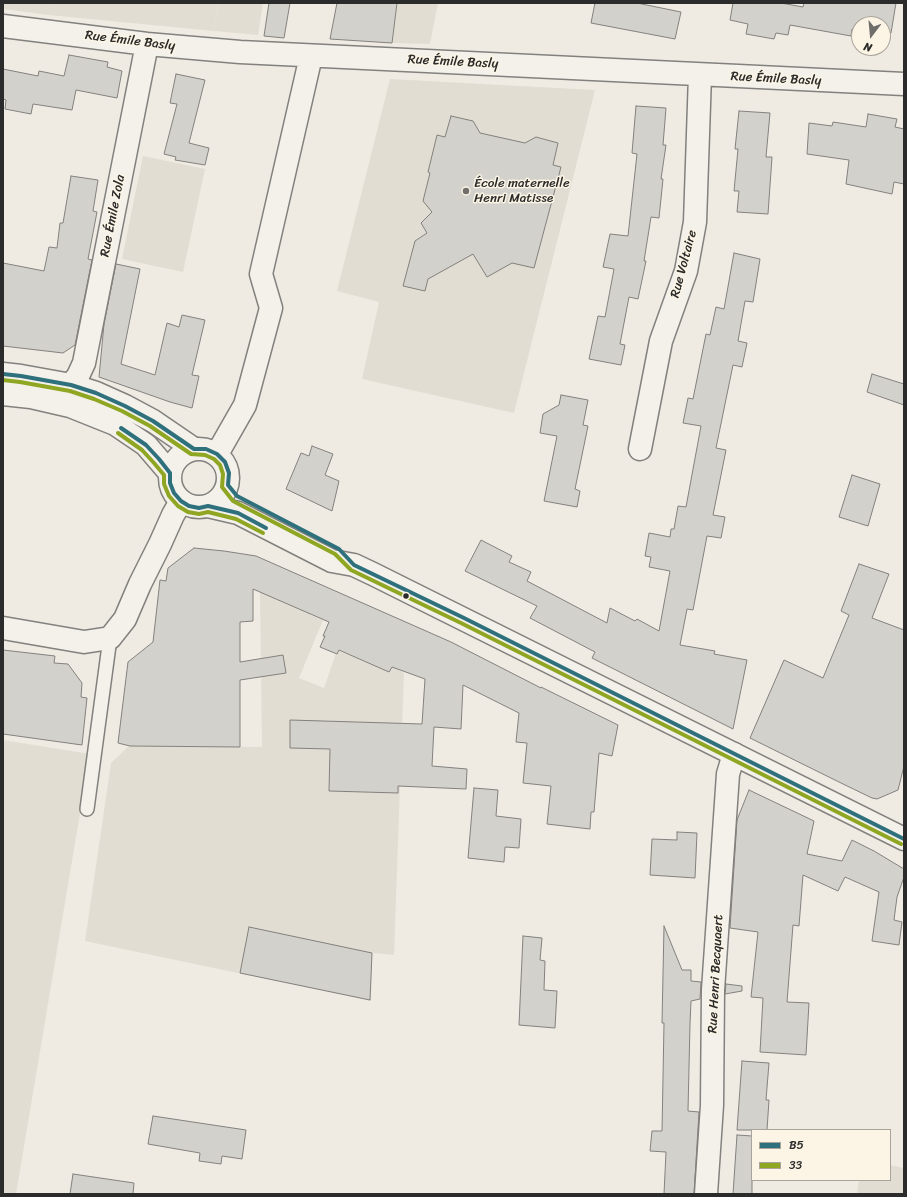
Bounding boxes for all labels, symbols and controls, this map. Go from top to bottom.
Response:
north arrow [851,16,891,56]
street label: Rue Émile Basly [84,28,176,54]
text: N [862,37,874,57]
street label: Rue Émile Basly [407,52,499,72]
street label: Rue Émile Basly [730,69,822,89]
street label: Rue Émile Zola [97,174,129,258]
place label: École maternelle Henri Matisse [474,176,570,207]
marker: École maternelle Henri Matisse [461,186,471,196]
street label: Rue Voltaire [667,228,701,300]
unlabelled marker [401,591,411,601]
street label: Rue Henri Becquaert [705,914,727,1034]
legend [751,1129,891,1181]
text: B5 [789,1134,804,1156]
text: 33 [789,1154,802,1176]

